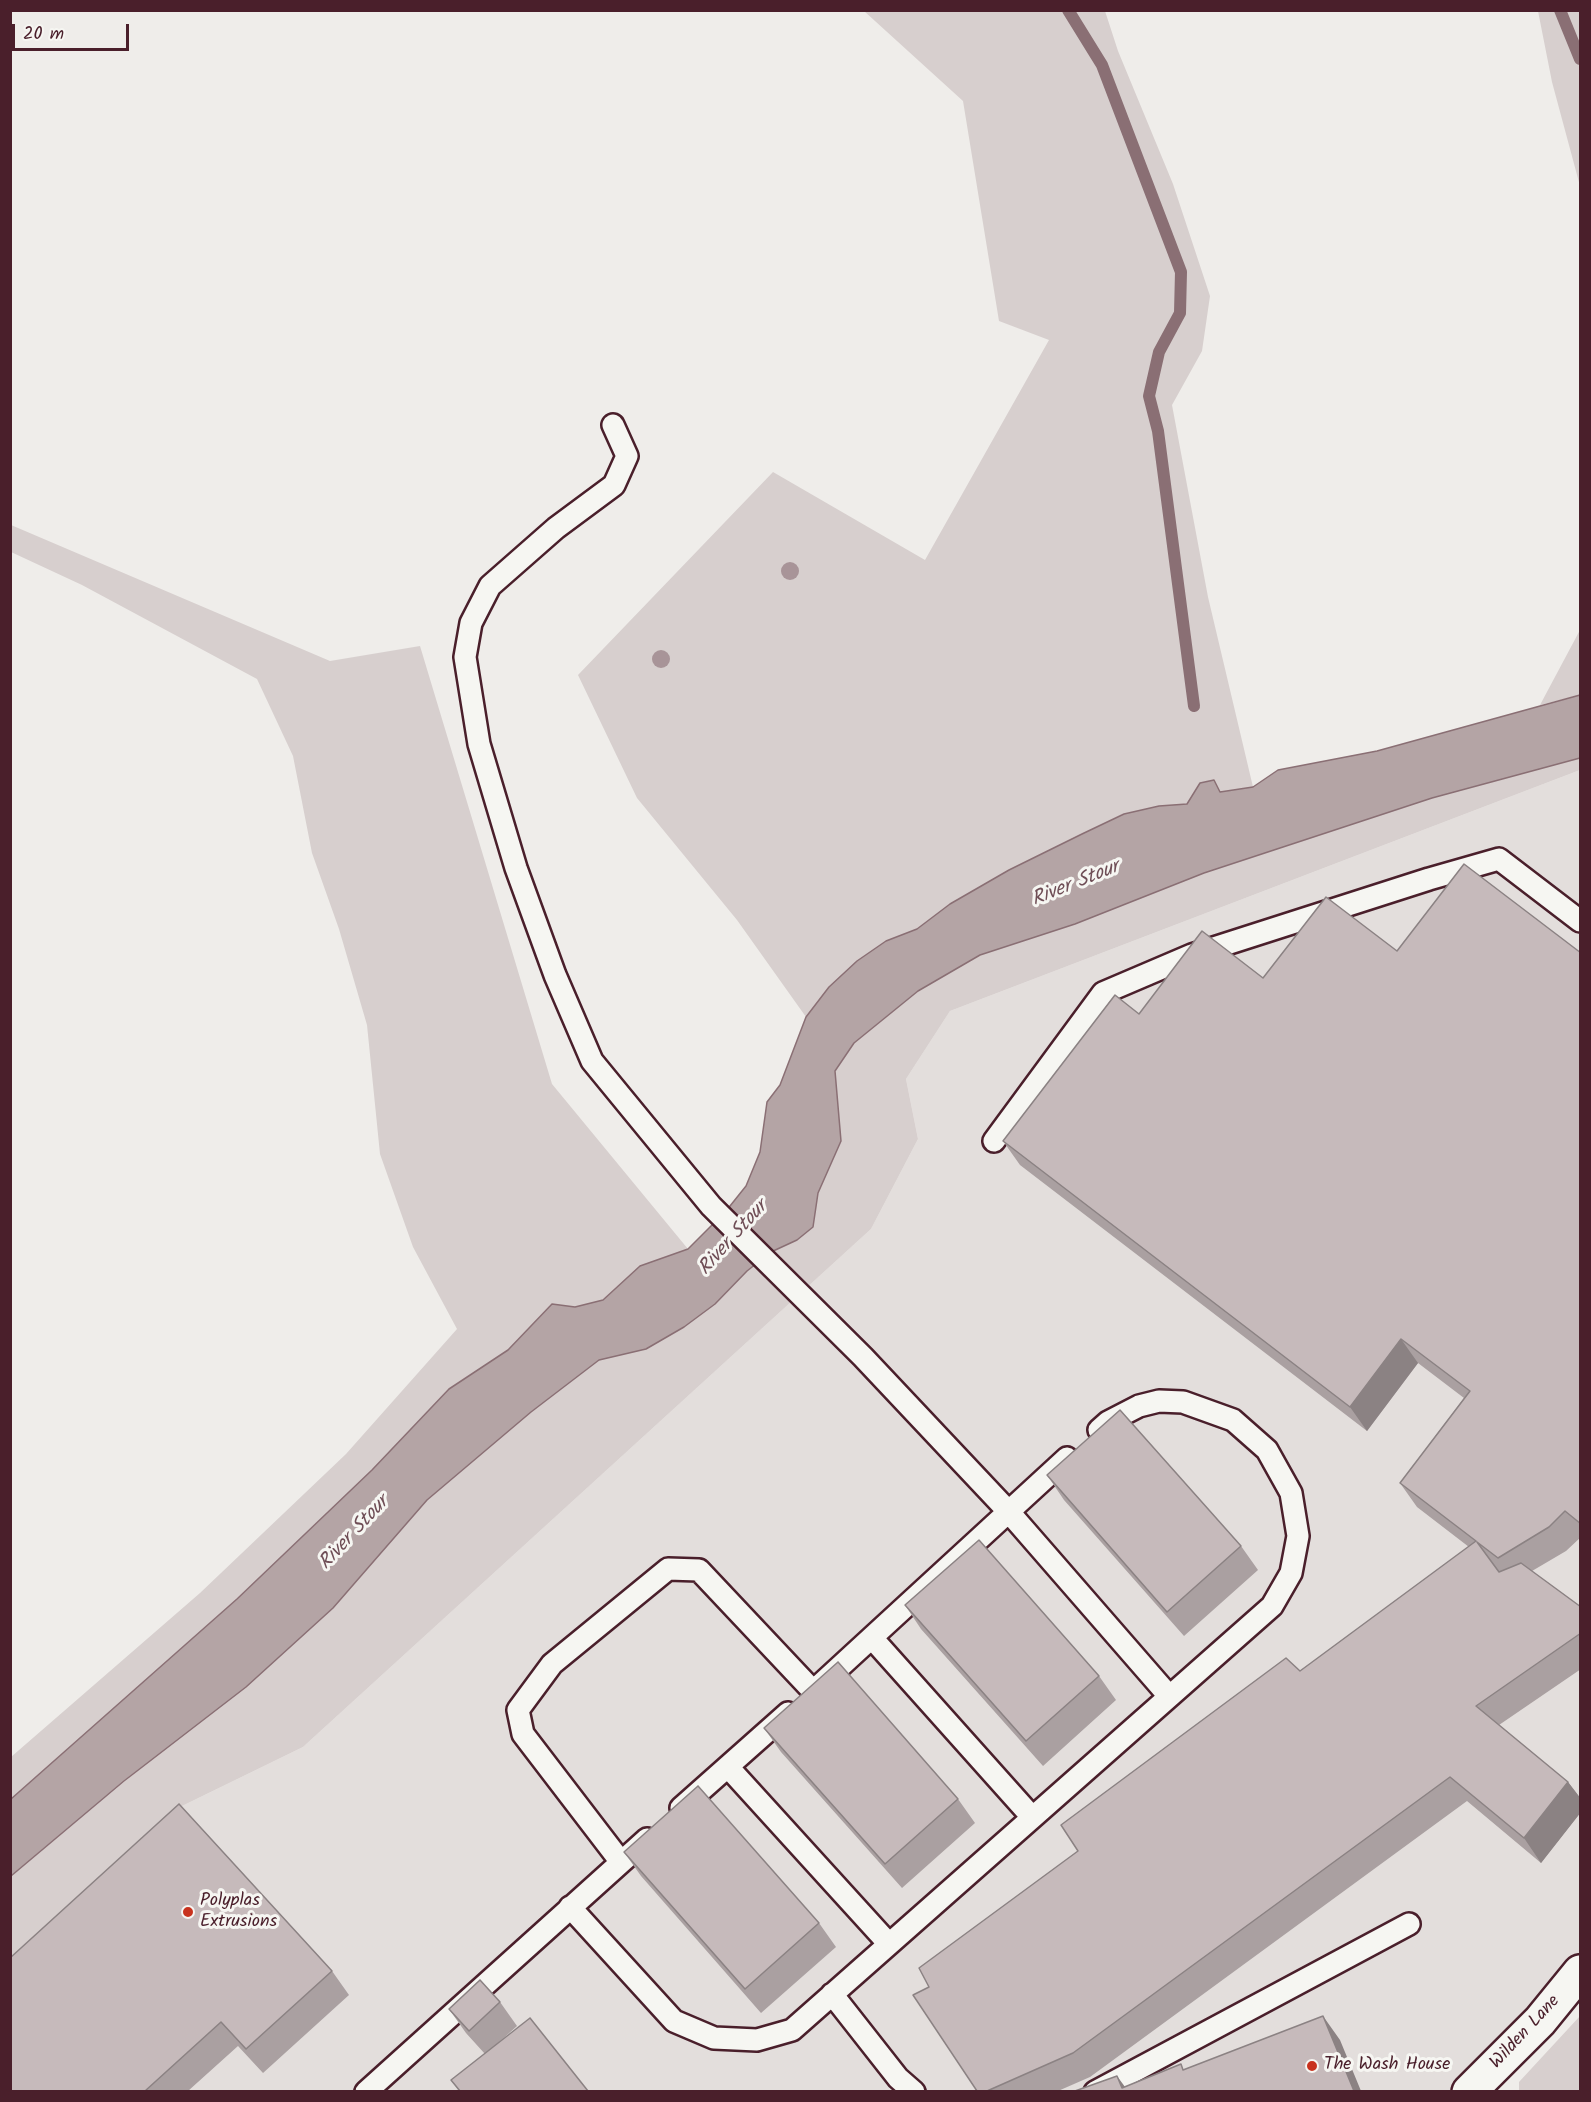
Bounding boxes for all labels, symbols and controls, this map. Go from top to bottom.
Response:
scale bar [15,12,132,50]
text: 20 m [23,20,64,49]
water label: River Stour [1029,857,1123,913]
water label: River Stour [694,1197,774,1281]
water label: River Stour [315,1492,395,1576]
place label: Polyplas Extrusions [200,1891,277,1934]
marker: Polyplas Extrusions [181,1905,195,1919]
street label: Wilden Lane [1487,1992,1565,2074]
place label: The Wash House [1324,2055,1450,2077]
marker: The Wash House [1305,2059,1319,2073]

